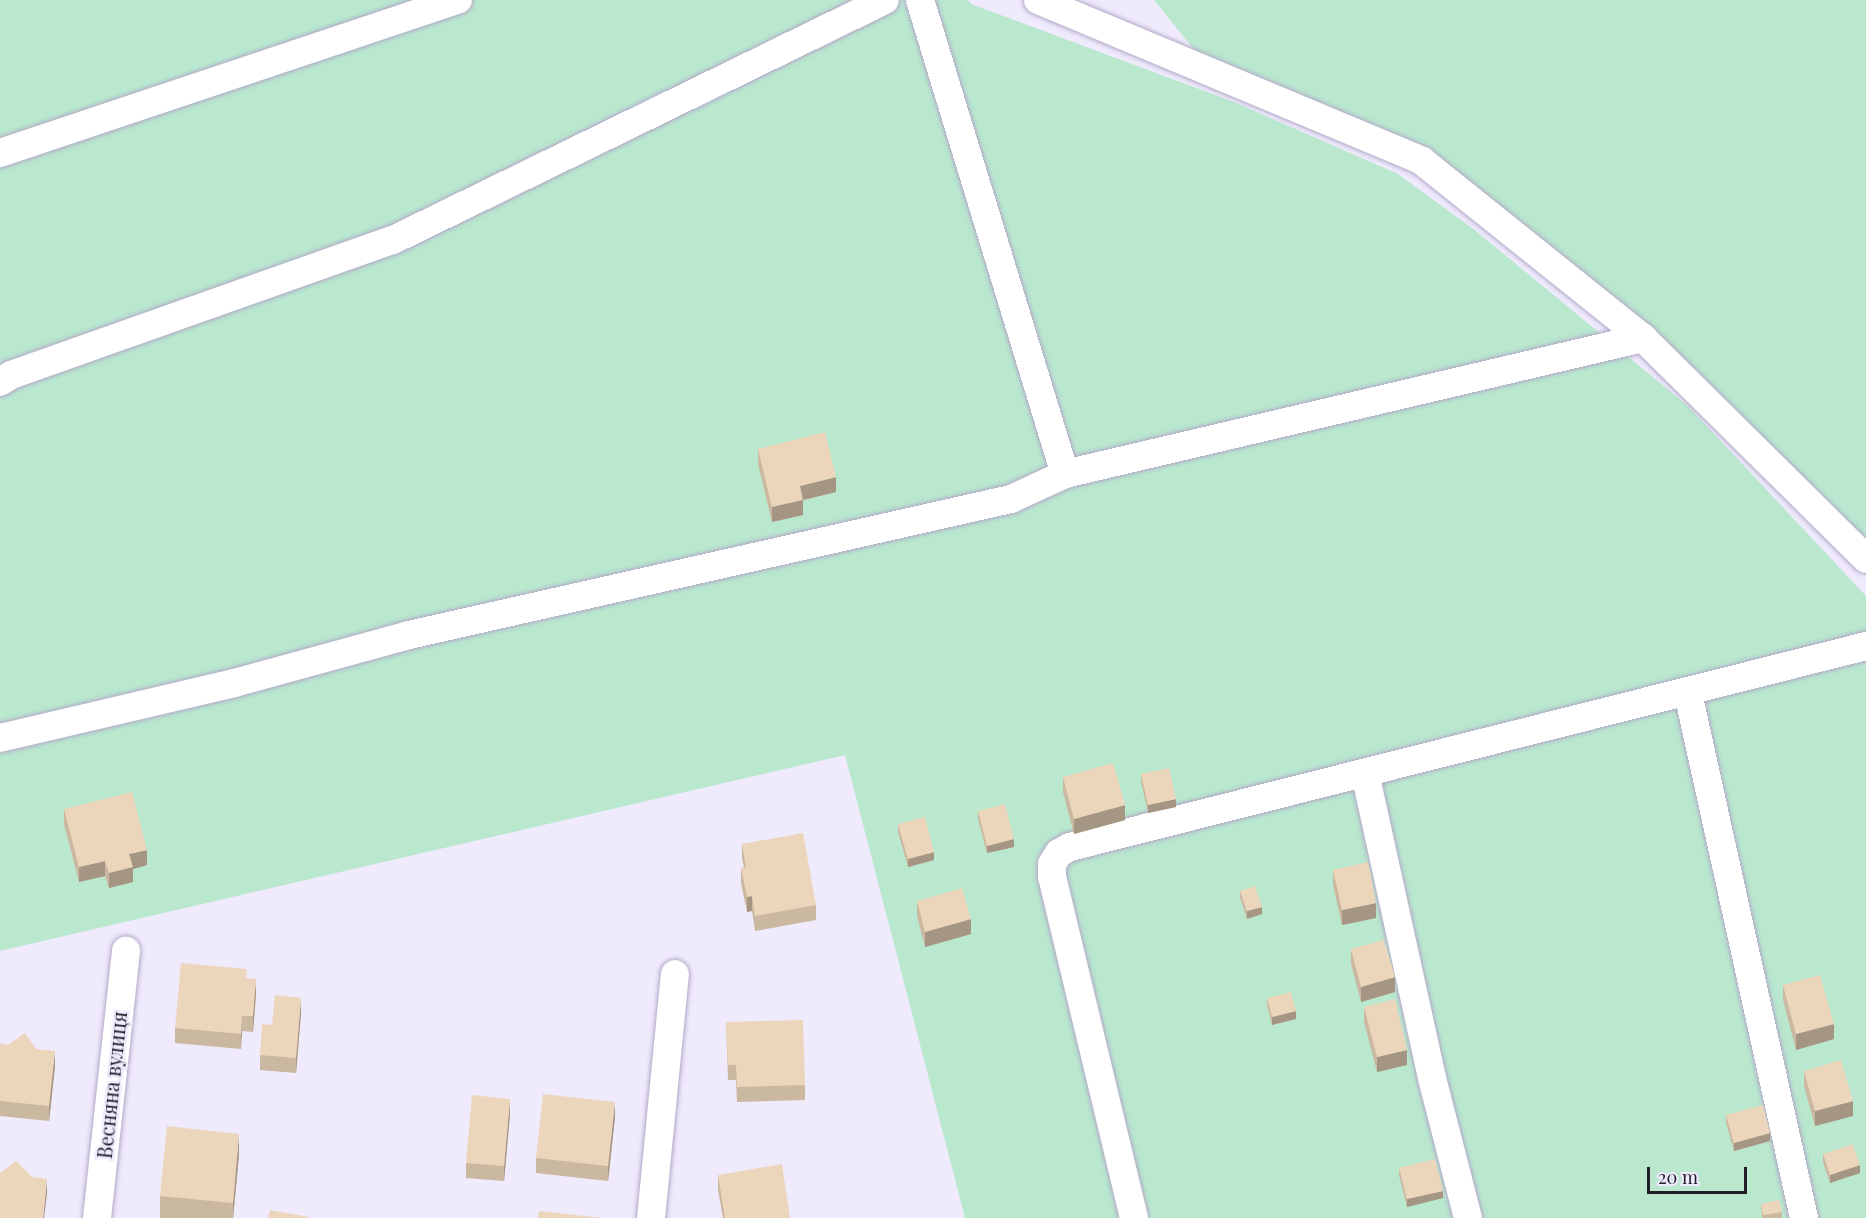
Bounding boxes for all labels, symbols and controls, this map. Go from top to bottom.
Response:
street label: Весняна вулиця [91,1010,131,1160]
scale bar [1650,1155,1750,1193]
text: 20 m [1658,1165,1698,1189]

